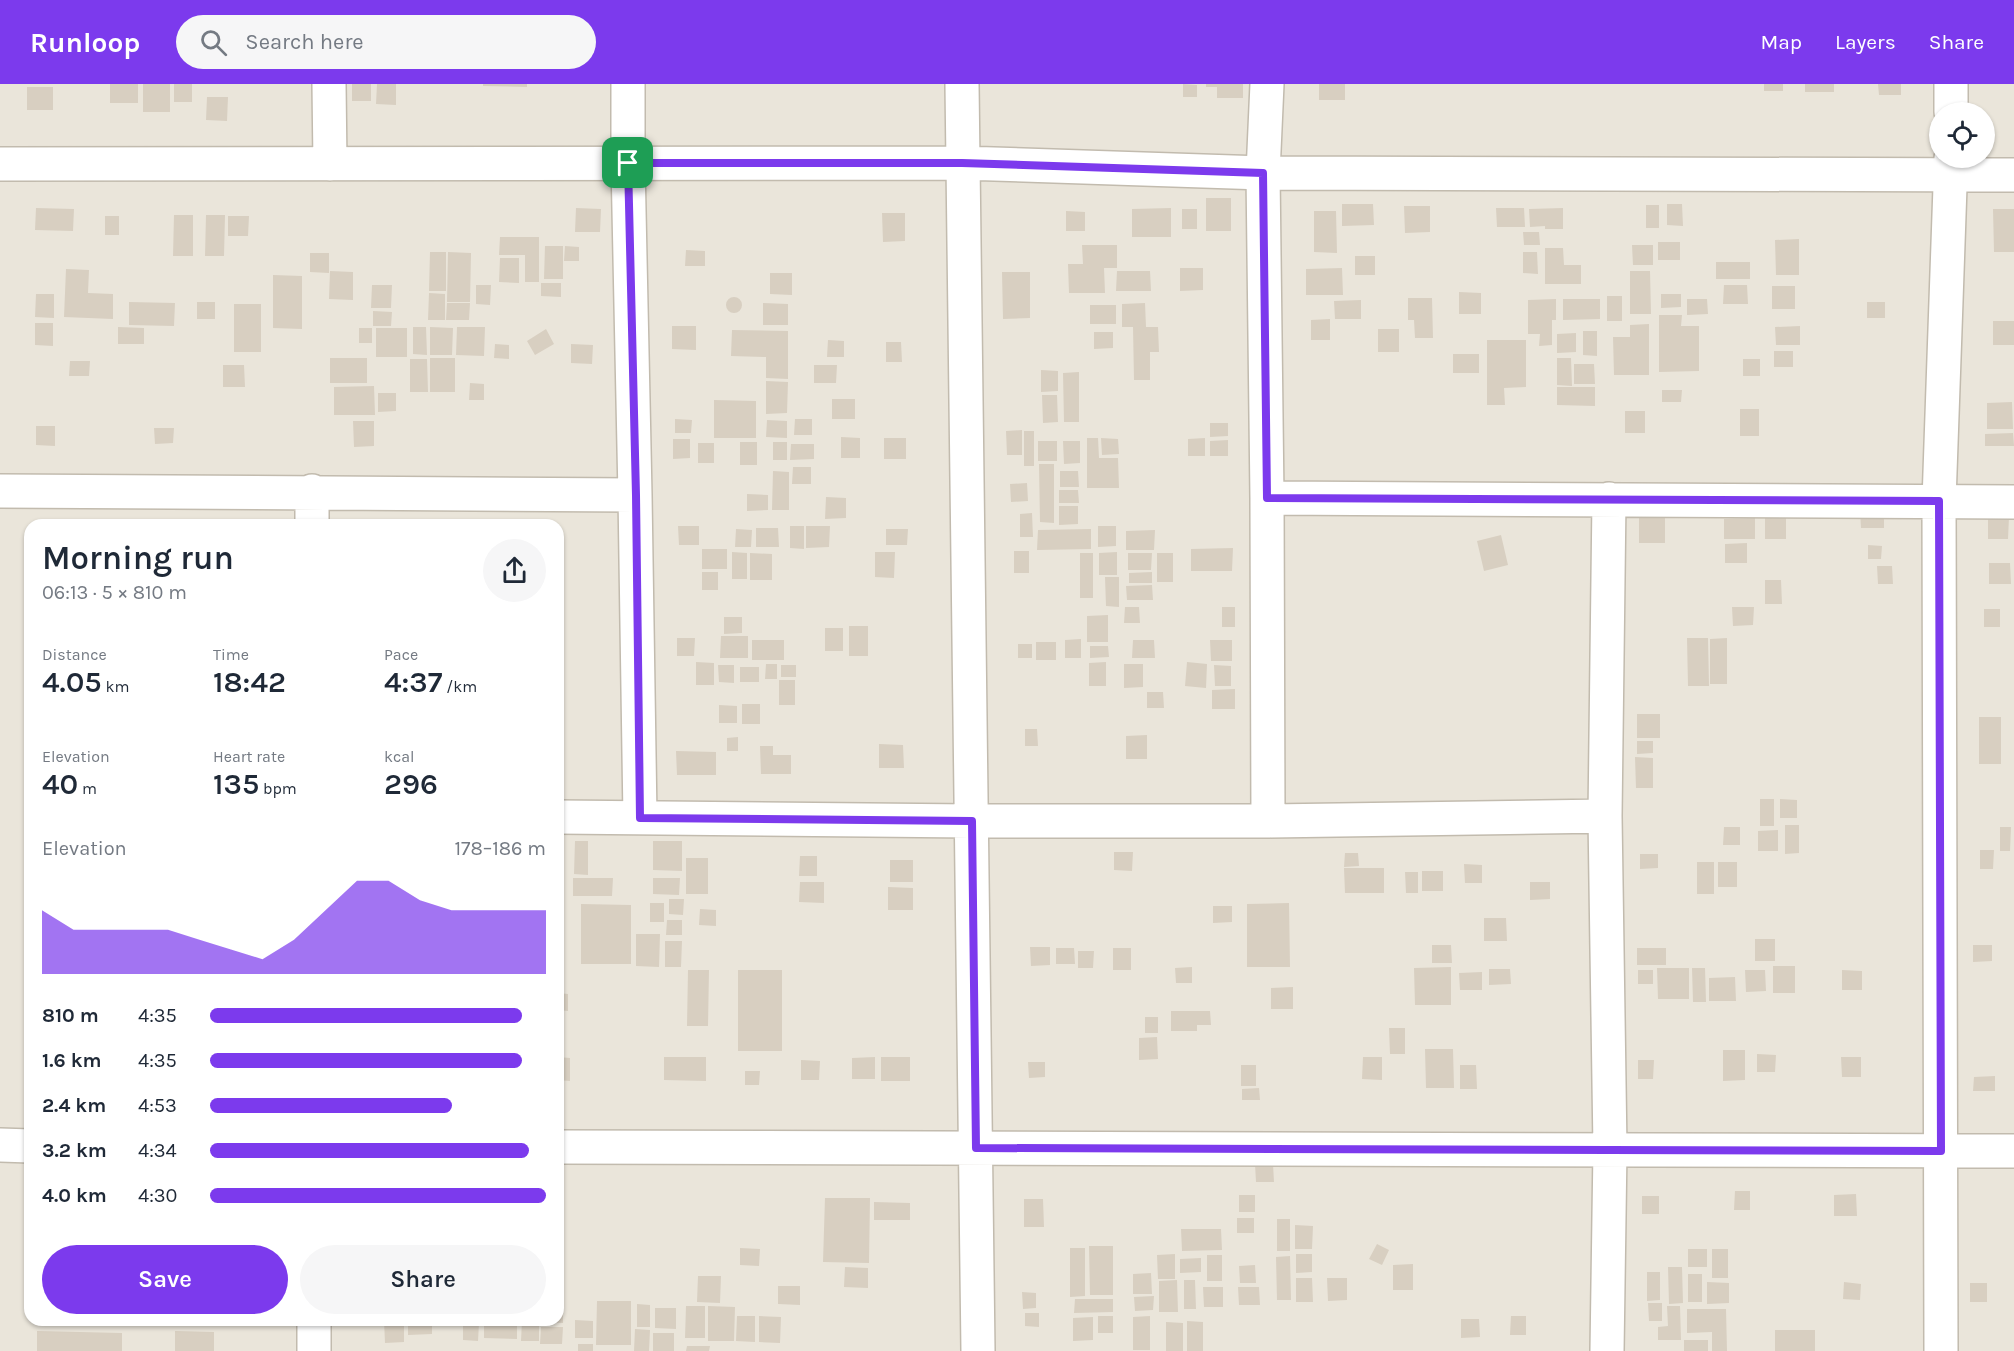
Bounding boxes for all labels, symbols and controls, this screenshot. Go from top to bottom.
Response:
search box [176,15,596,69]
text: Runloop [30,26,140,59]
icon: search [197,26,230,59]
text: Search here [245,29,364,55]
text: Map [1760,30,1802,54]
text: Layers [1835,30,1896,54]
text: Share [1929,30,1984,54]
map controls [1929,102,1995,168]
button: locate [1929,102,1995,168]
pin [602,137,653,188]
icon: arrive [611,146,644,179]
text: Morning run [42,539,234,577]
button: share [483,539,546,602]
text: 06:13 · 5 × 810 m [42,581,187,604]
text: Distance [42,645,107,664]
text: Time [213,645,249,664]
text: Pace [384,645,418,664]
text: 4.05 [42,664,102,700]
text: 18:42 [213,664,286,700]
text: 4:37 [384,664,442,700]
text: km [102,677,129,696]
text: /km [442,677,477,696]
text: Elevation [42,747,110,766]
text: Heart rate [213,747,285,766]
text: kcal [384,747,415,766]
text: 40 [42,766,78,802]
text: 135 [213,766,259,802]
text: 296 [384,766,438,802]
text: m [78,779,97,798]
text: bpm [259,779,297,798]
text: Elevation [42,837,127,860]
text: 178–186 m [454,837,546,860]
text: 810 m [42,1004,99,1027]
text: 4:35 [138,1004,177,1027]
text: 1.6 km [42,1049,101,1072]
text: 4:35 [138,1049,177,1072]
text: 2.4 km [42,1094,106,1117]
text: 4:53 [138,1094,177,1117]
text: 3.2 km [42,1139,107,1162]
text: 4:34 [138,1139,177,1162]
text: 4.0 km [42,1184,107,1207]
text: 4:30 [138,1184,177,1207]
button: Save [42,1245,288,1314]
button: Share [300,1245,546,1314]

